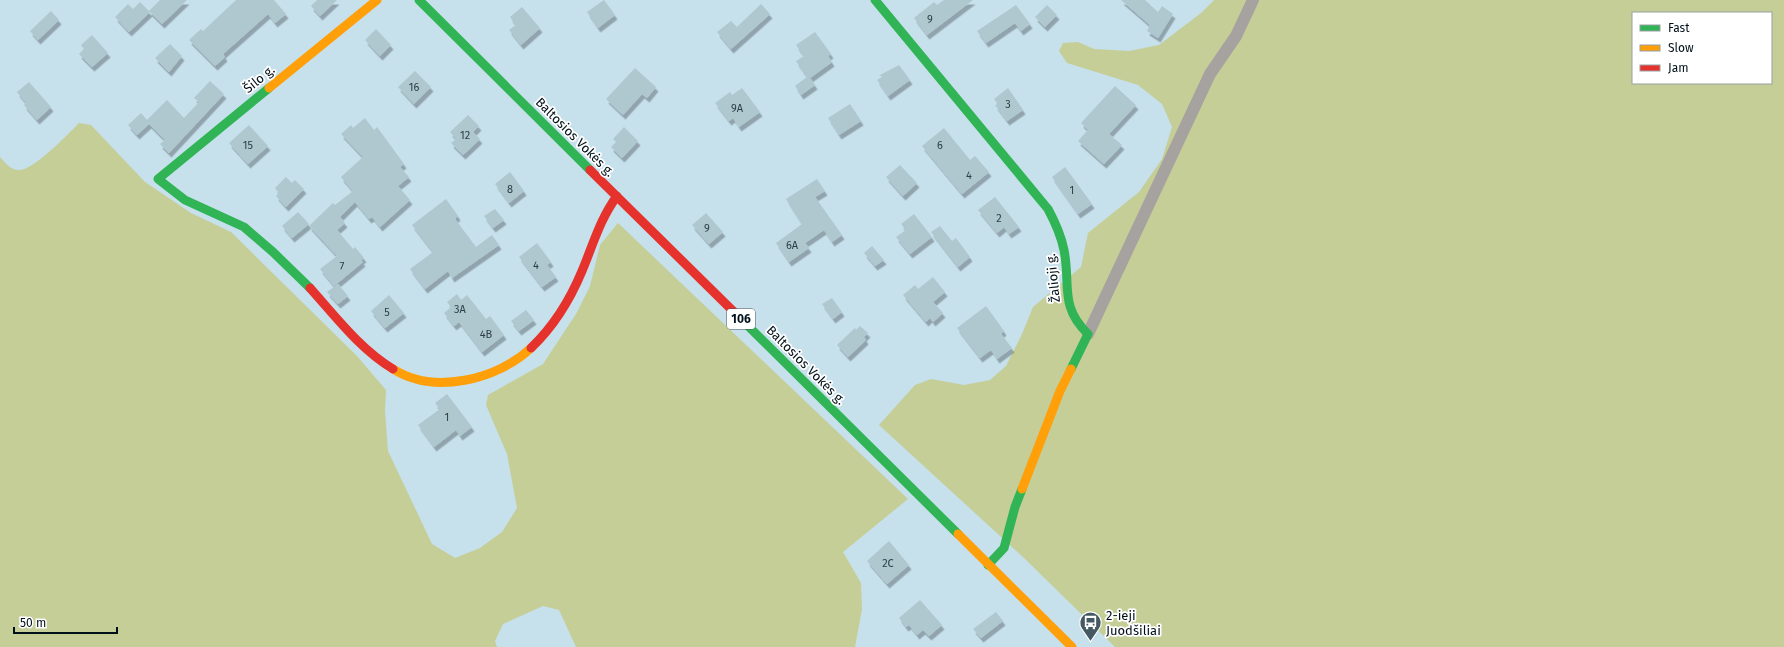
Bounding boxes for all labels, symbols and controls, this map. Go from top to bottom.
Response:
legend [1632,12,1772,84]
house number: 9 [927,13,933,26]
text: Fast [1668,21,1690,35]
text: Slow [1668,41,1694,55]
street label: Šilo g. [240,61,277,96]
text: Jam [1668,61,1688,75]
house number: 16 [409,81,419,94]
street label: Baltosios Vokės g. [533,95,617,179]
house number: 3 [1005,98,1011,111]
house number: 9A [731,102,744,115]
house number: 12 [460,129,470,142]
house number: 15 [243,139,254,152]
house number: 6 [937,139,943,152]
house number: 4 [966,169,972,182]
house number: 8 [507,183,513,196]
house number: 1 [1070,184,1074,197]
house number: 2 [996,212,1002,225]
house number: 9 [704,222,710,235]
house number: 6A [786,239,799,252]
street label: Žalioji g. [1042,253,1063,303]
house number: 4 [533,259,539,272]
house number: 7 [340,260,345,273]
house number: 3A [454,303,467,316]
house number: 5 [384,306,390,319]
road number: 106 [727,309,755,329]
street label: Baltosios Vokės g. [764,323,848,407]
house number: 4B [480,328,493,341]
house number: 1 [445,411,449,424]
house number: 2C [882,557,894,570]
place label: 2-ieji Juodšiliai [1106,608,1161,638]
scale bar [14,609,117,635]
bus stop icon: 2-ieji Juodšiliai [1078,609,1104,642]
text: 50 m [20,616,46,630]

